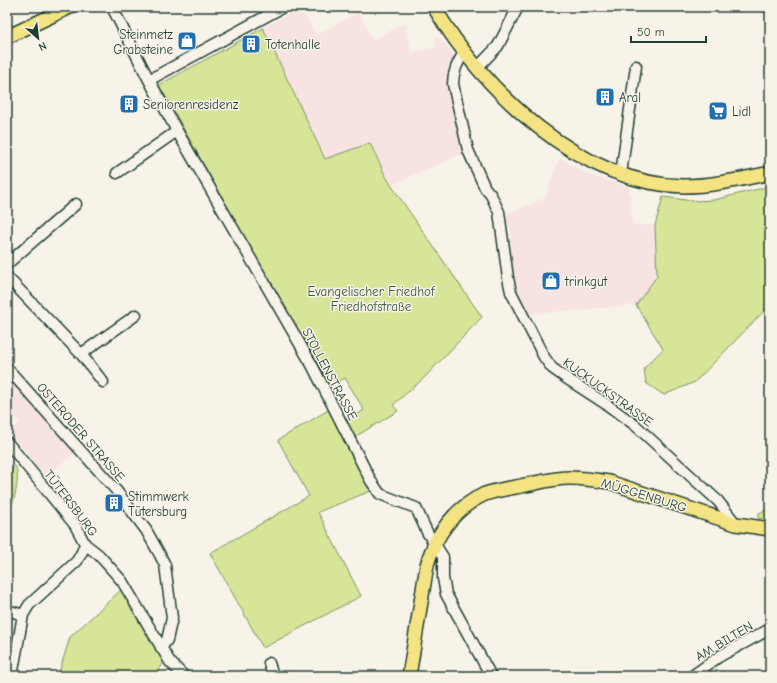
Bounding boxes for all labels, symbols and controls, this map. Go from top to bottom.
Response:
north arrow [18,18,58,58]
scale bar [631,18,706,44]
text: 50 m [637,25,665,39]
place label: Steinmetz Grabsteine [113,27,173,57]
shop icon: Steinmetz Grabsteine [176,30,198,52]
building icon: Totenhalle [240,33,262,55]
place label: Totenhalle [265,37,321,52]
text: N [36,39,49,54]
building icon: Aral [594,86,616,108]
place label: Aral [619,90,641,105]
building icon: Seniorenresidenz [118,93,140,115]
place label: Seniorenresidenz [143,97,239,112]
supermarket icon: Lidl [707,100,729,122]
place label: Lidl [732,104,751,119]
shop icon: trinkgut [540,270,562,292]
place label: trinkgut [564,274,609,289]
park label: Evangelischer Friedhof Friedhofstraße [307,284,436,314]
street label: STOLLENSTRASSE [299,325,361,423]
street label: KUCKUCKSTRASSE [560,354,656,430]
street label: OSTERODER STRASSE [34,380,128,485]
street label: TÜTERSBURG [41,466,102,539]
street label: MÜGGENBURG [599,474,689,515]
place label: Stimmwerk Tütersburg [128,489,190,519]
building icon: Stimmwerk Tütersburg [103,492,125,514]
street label: AM BILTEN [693,618,755,664]

